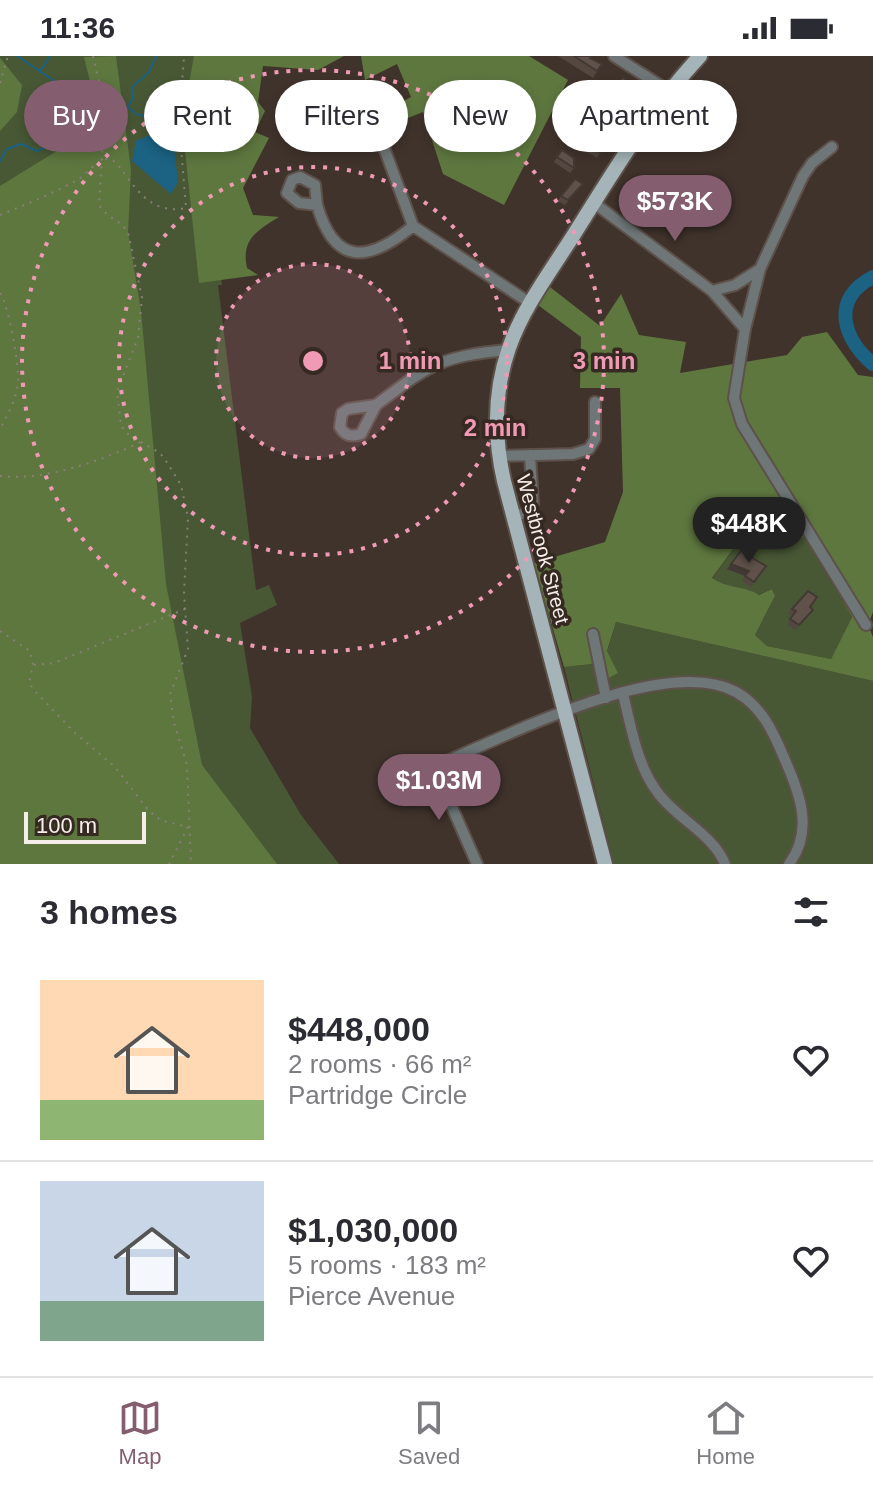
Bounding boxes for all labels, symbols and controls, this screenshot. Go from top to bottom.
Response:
text: 11:36 [40,11,115,44]
chip: Buy [24,80,128,152]
chip: Rent [144,80,259,152]
chip: Filters [275,80,408,152]
chip: New [424,80,536,152]
chip: Apartment [552,80,737,152]
pin: $573K [619,175,731,243]
text: $573K [637,186,713,216]
centre of rings [299,347,327,375]
text: 1 min [379,347,441,374]
text: 3 min [573,347,635,374]
text: 2 min [464,414,526,441]
street label: Westbrook Street [512,472,574,627]
pin: $448K [693,497,805,565]
text: $448K [711,508,787,538]
pin: $1.03M [374,754,504,822]
text: $1.03M [396,765,482,795]
scale bar [24,808,146,844]
text: 100 m [36,813,97,838]
icon: filters [789,890,833,934]
text: 3 homes [40,893,178,931]
text: $448,000 [288,1010,430,1048]
icon: home [104,1012,200,1108]
icon: heart [789,1038,833,1082]
text: 2 rooms · 66 m² [288,1049,472,1079]
text: Partridge Circle [288,1080,467,1110]
text: $1,030,000 [288,1211,458,1249]
icon: home [104,1213,200,1309]
icon: heart [789,1239,833,1283]
text: 5 rooms · 183 m² [288,1250,486,1280]
text: Pierce Avenue [288,1281,455,1311]
tab: Map [118,1396,162,1470]
tab: Saved [398,1396,460,1470]
tab: Home [696,1396,755,1470]

